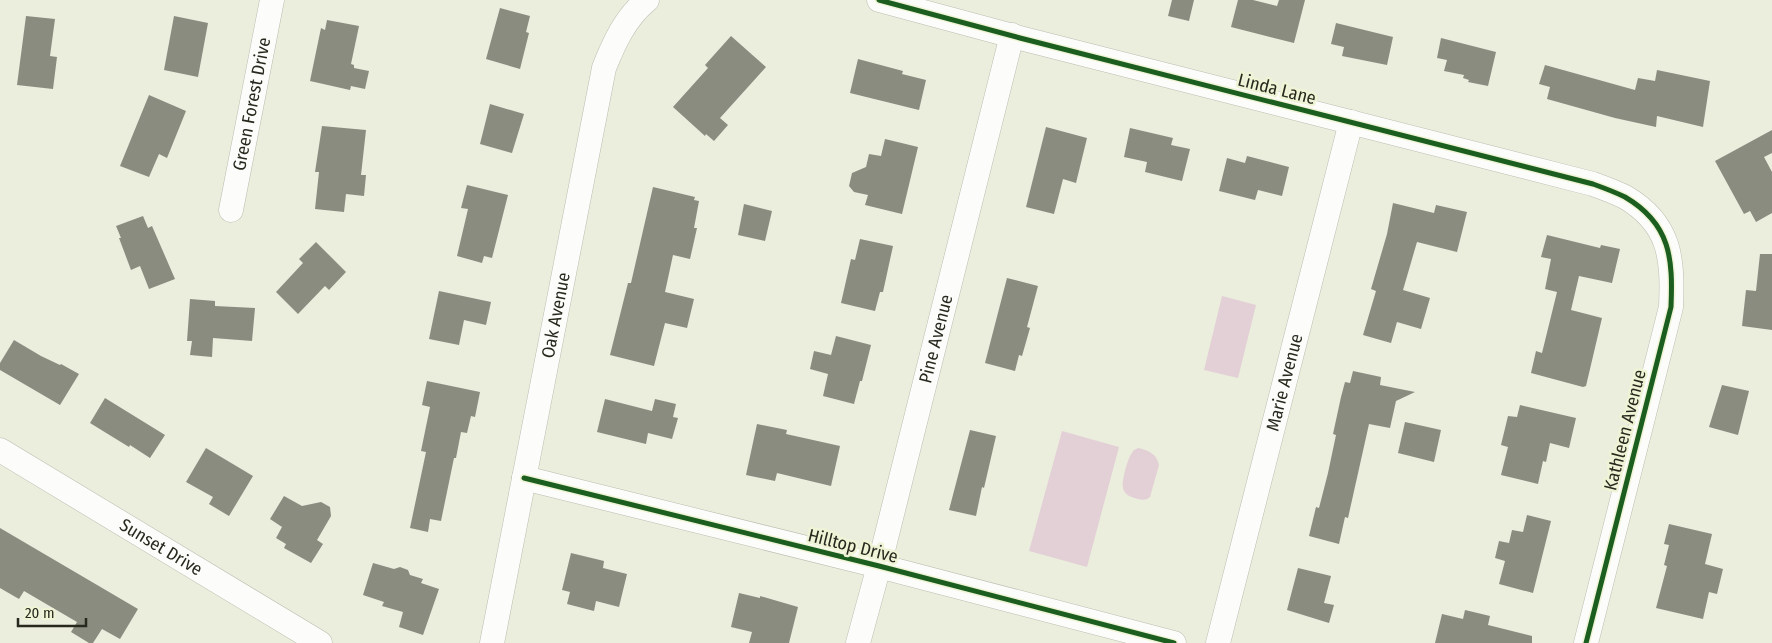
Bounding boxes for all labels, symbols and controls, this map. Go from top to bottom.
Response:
street label: Green Forest Drive [228,36,275,172]
street label: Linda Lane [1236,69,1318,109]
street label: Oak Avenue [537,270,575,360]
street label: Pine Avenue [914,292,958,386]
street label: Marie Avenue [1262,331,1308,433]
street label: Kathleen Avenue [1599,367,1651,493]
street label: Sunset Drive [116,514,206,581]
street label: Hilltop Drive [806,524,900,568]
scale bar [18,596,85,628]
text: 20 m [25,604,55,622]

